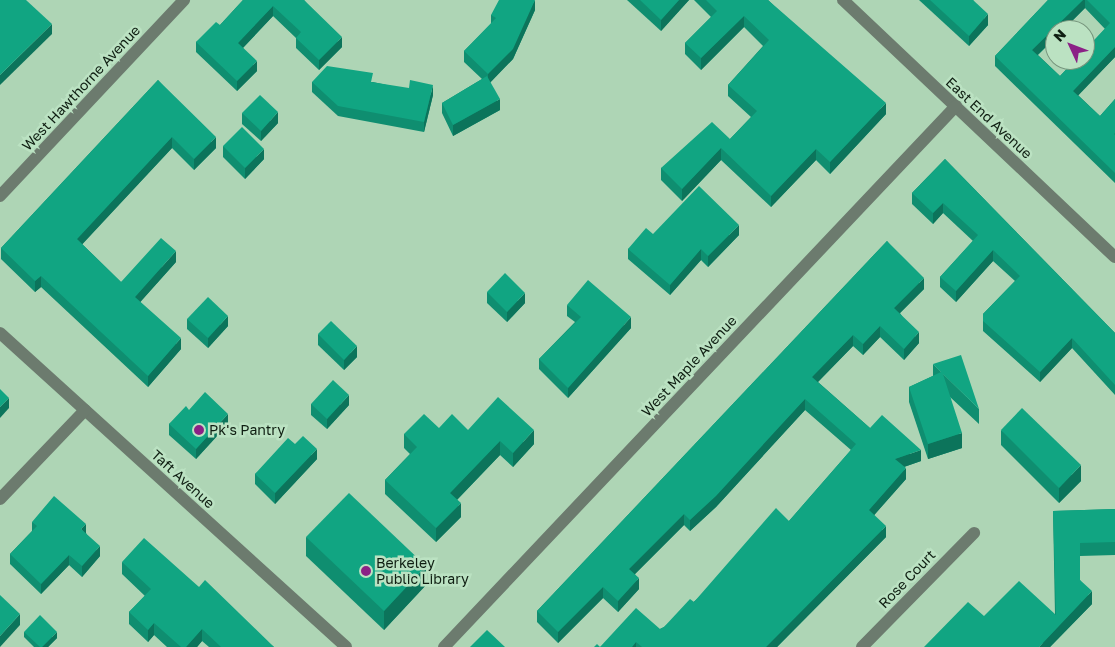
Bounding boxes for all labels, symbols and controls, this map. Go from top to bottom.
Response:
north arrow [1045,20,1095,70]
street label: West Hawthorne Avenue [18,22,144,154]
text: N [1050,25,1069,45]
street label: East End Avenue [942,74,1036,162]
street label: West Maple Avenue [638,312,740,420]
place label: Pk's Pantry [209,422,285,438]
marker: Pk's Pantry [193,424,205,436]
street label: Taft Avenue [148,446,218,512]
street label: Rose Court [875,546,939,612]
place label: Berkeley Public Library [376,555,469,588]
marker: Berkeley Public Library [360,565,372,577]

